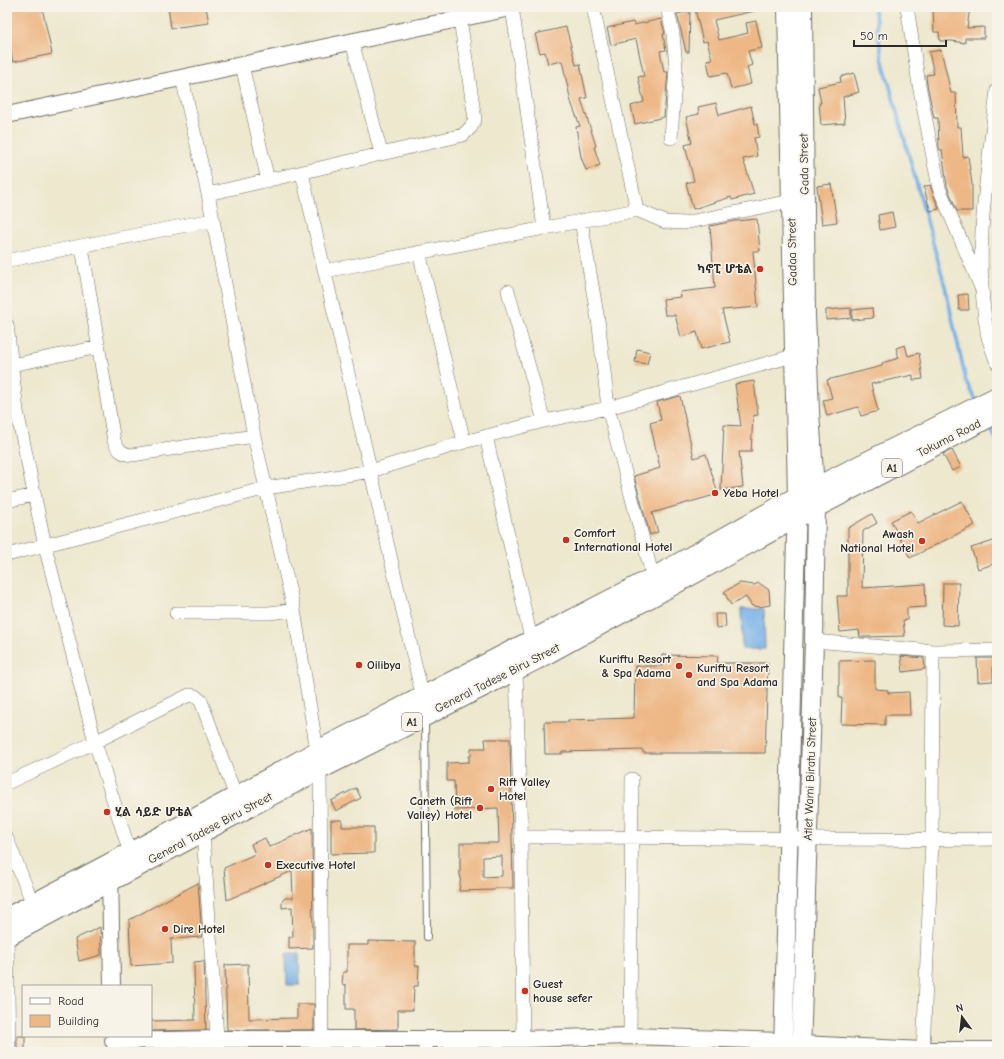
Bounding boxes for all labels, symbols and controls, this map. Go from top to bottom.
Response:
scale bar [854,22,946,48]
text: 50 m [860,29,888,43]
street label: Gada Street [796,133,812,195]
street label: Gadaa Street [784,218,800,286]
place label: ካኖፒ ሆቴል [697,262,752,276]
marker: ካኖፒ ሆቴል [755,264,765,274]
street label: Tokuma Road [915,416,983,460]
road number: A1 [882,459,902,477]
place label: Yeba Hotel [723,486,779,500]
marker: Yeba Hotel [710,488,720,498]
place label: Comfort International Hotel [574,526,672,554]
place label: Awash National Hotel [840,527,914,555]
marker: Comfort International Hotel [561,535,571,545]
marker: Awash National Hotel [917,536,927,546]
street label: General Tadese Biru Street [432,640,562,716]
place label: Kuriftu Resort & Spa Adama [599,652,672,680]
place label: Oilibya [367,658,401,672]
marker: Oilibya [354,660,364,670]
marker: Kuriftu Resort & Spa Adama [674,661,684,671]
place label: Kuriftu Resort and Spa Adama [697,661,778,689]
marker: Kuriftu Resort and Spa Adama [684,670,694,680]
road number: A1 [402,713,422,731]
street label: Atlet Wami Biratu Street [801,717,819,841]
place label: Rift Valley Hotel [499,775,551,803]
marker: Rift Valley Hotel [486,784,496,794]
street label: General Tadese Biru Street [146,789,275,867]
place label: Caneth (Rift Valley) Hotel [407,794,473,822]
marker: Caneth (Rift Valley) Hotel [475,803,485,813]
place label: ሂል ሳይድ ሆቴል [115,805,192,819]
marker: ሂል ሳይድ ሆቴል [102,807,112,817]
place label: Executive Hotel [276,858,356,872]
marker: Executive Hotel [263,860,273,870]
place label: Dire Hotel [173,922,225,936]
marker: Dire Hotel [160,924,170,934]
place label: Guest house sefer [533,977,593,1005]
legend [22,985,152,1037]
marker: Guest house sefer [520,986,530,996]
text: Road [58,994,84,1008]
north arrow [942,997,982,1037]
text: N [954,1001,965,1015]
text: Building [58,1014,99,1028]

